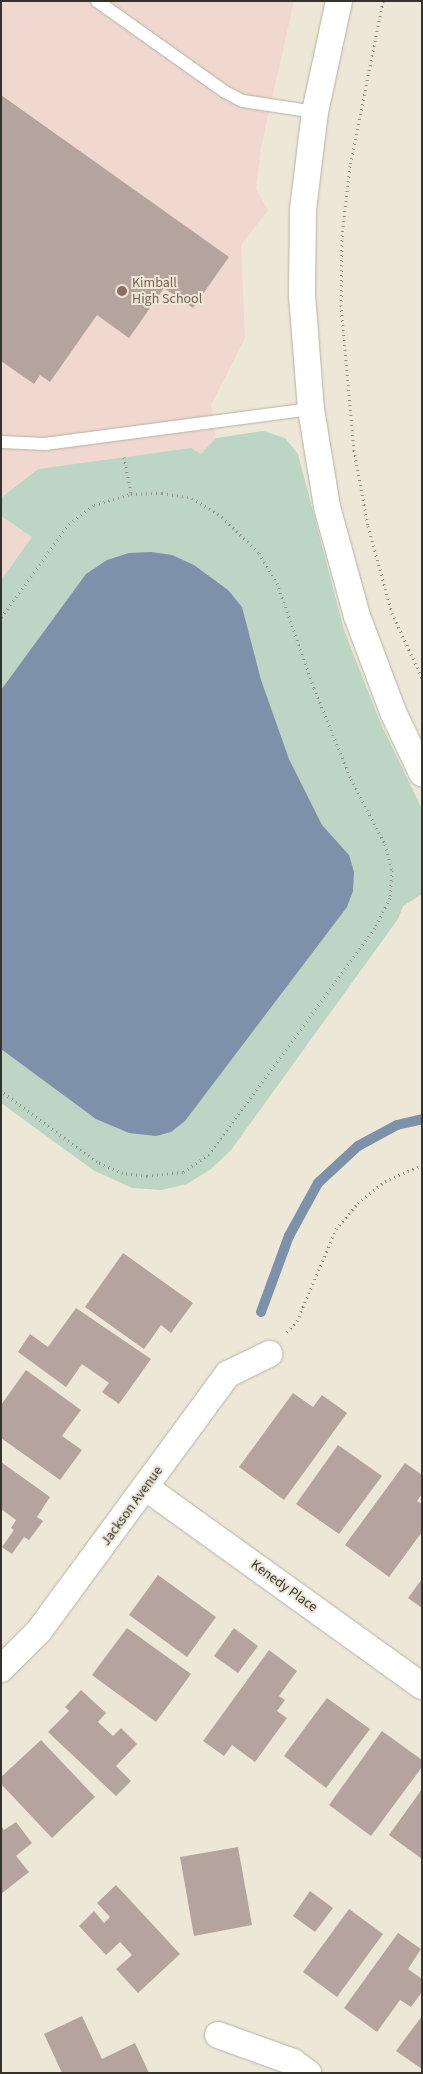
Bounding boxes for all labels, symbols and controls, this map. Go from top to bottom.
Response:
place label: Kimball High School [132,275,202,308]
marker: Kimball High School [116,285,128,297]
street label: Jackson Avenue [98,1463,166,1549]
street label: Kenedy Place [247,1556,321,1616]

